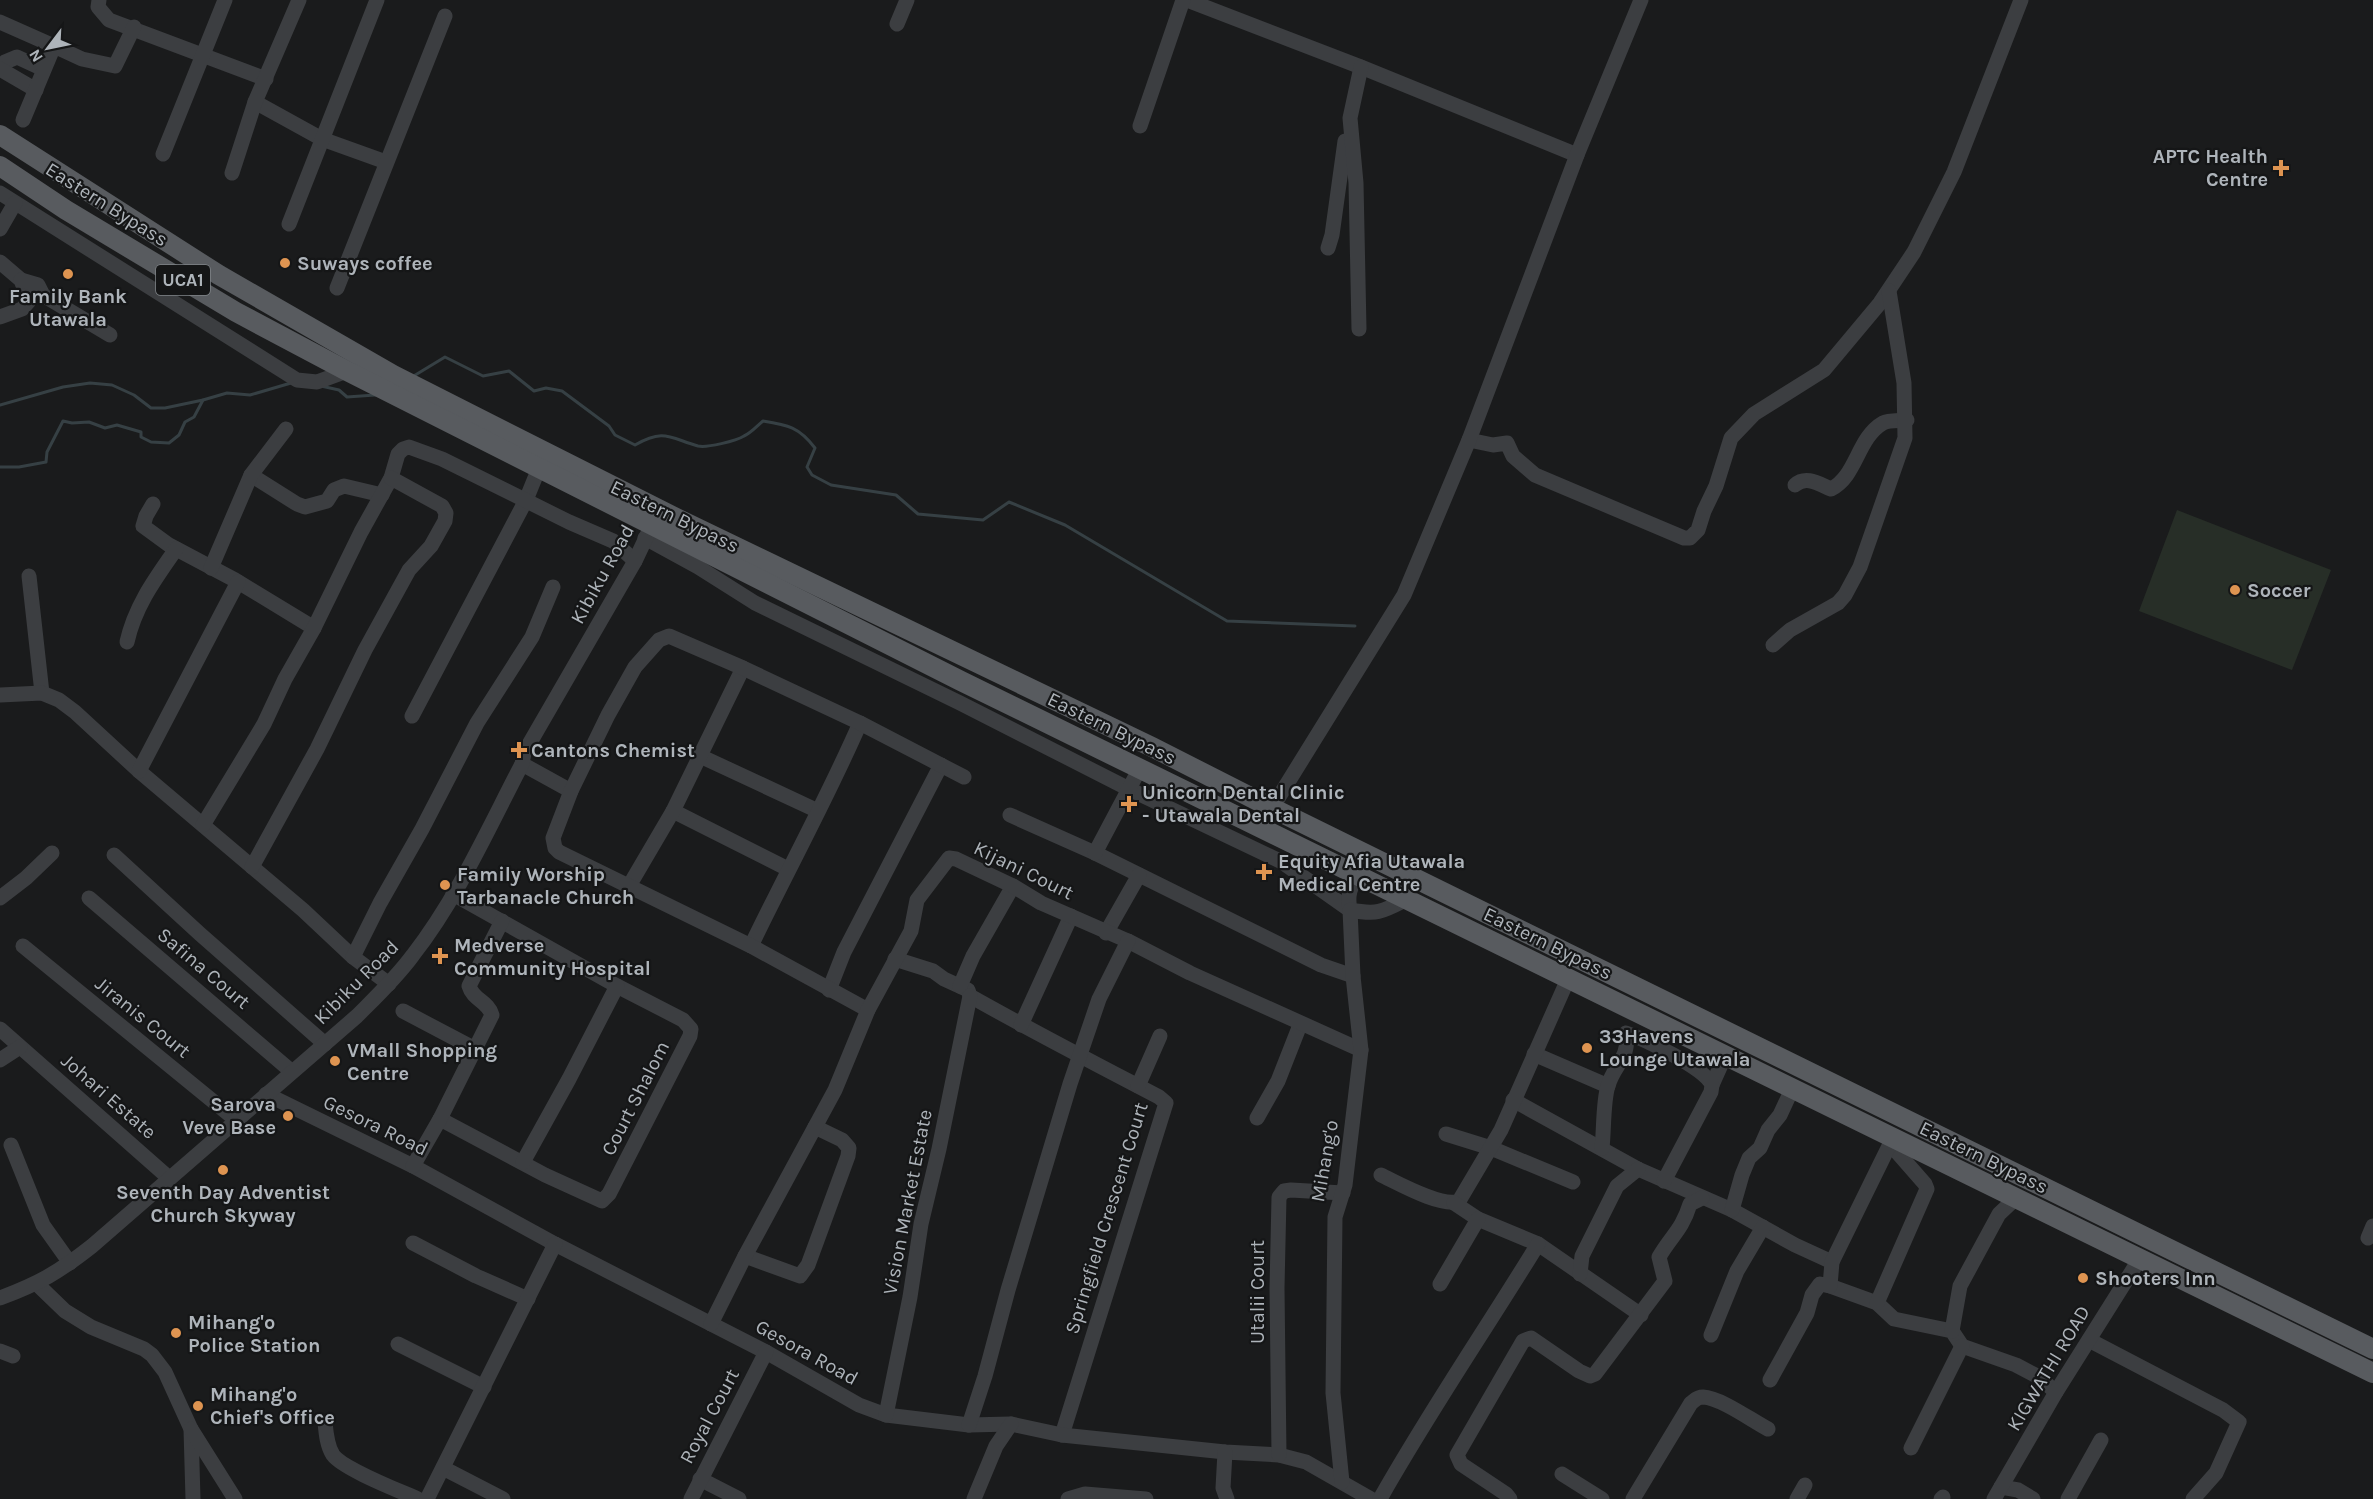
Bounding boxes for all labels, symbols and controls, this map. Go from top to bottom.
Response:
north arrow [18,18,78,78]
text: N [25,46,47,66]
place label: APTC Health Centre [2153,145,2268,191]
street label: Eastern Bypass [41,158,172,251]
marker: APTC Health Centre [2272,159,2290,177]
place label: Suways coffee [297,252,433,275]
marker: Suways coffee [278,256,292,270]
road number: UCA1 [156,265,210,295]
marker: Family Bank Utawala [61,267,75,281]
place label: Family Bank Utawala [9,285,127,331]
street label: Eastern Bypass [607,475,743,557]
street label: Kibiku Road [566,521,639,628]
place label: Soccer [2247,579,2311,602]
marker: Soccer [2228,583,2242,597]
street label: Eastern Bypass [1044,687,1180,769]
place label: Cantons Chemist [531,739,695,762]
marker: Cantons Chemist [512,743,526,757]
place label: Unicorn Dental Clinic - Utawala Dental [1142,781,1345,827]
marker: Unicorn Dental Clinic - Utawala Dental [1120,795,1138,813]
street label: Kijani Court [970,836,1078,905]
place label: Equity Afia Utawala Medical Centre [1278,850,1465,896]
place label: Family Worship Tarbanacle Church [457,863,634,909]
marker: Equity Afia Utawala Medical Centre [1255,863,1273,881]
marker: Family Worship Tarbanacle Church [438,878,452,892]
street label: Eastern Bypass [1480,902,1616,984]
street label: Safina Court [153,923,255,1014]
place label: Medverse Community Hospital [454,934,651,980]
street label: Kibiku Road [309,935,403,1029]
marker: Medverse Community Hospital [431,947,449,965]
street label: Jiranis Court [91,972,195,1063]
place label: 33Havens Lounge Utawala [1599,1025,1751,1071]
street label: Court Shalom [597,1037,674,1159]
place label: VMall Shopping Centre [347,1039,497,1085]
marker: 33Havens Lounge Utawala [1580,1041,1594,1055]
street label: Johari Estate [57,1049,161,1144]
marker: VMall Shopping Centre [328,1054,342,1068]
street label: Gesora Road [320,1090,432,1161]
place label: Sarova Veve Base [182,1093,276,1139]
street label: Springfield Crescent Court [1060,1099,1153,1337]
street label: Vision Market Estate [878,1107,937,1297]
marker: Sarova Veve Base [281,1109,295,1123]
street label: Eastern Bypass [1916,1116,2052,1198]
street label: Mihang'o [1306,1118,1343,1204]
marker: Seventh Day Adventist Church Skyway [216,1163,230,1177]
place label: Seventh Day Adventist Church Skyway [116,1181,330,1227]
street label: Utalii Court [1246,1240,1269,1344]
place label: Shooters Inn [2095,1267,2216,1290]
marker: Shooters Inn [2076,1271,2090,1285]
street label: KIGWATHI ROAD [2002,1301,2095,1435]
place label: Mihang'o Police Station [188,1311,320,1357]
street label: Gesora Road [751,1315,862,1390]
marker: Mihang'o Police Station [169,1326,183,1340]
street label: Royal Court [675,1365,744,1468]
place label: Mihang'o Chief's Office [210,1383,335,1429]
marker: Mihang'o Chief's Office [191,1399,205,1413]

